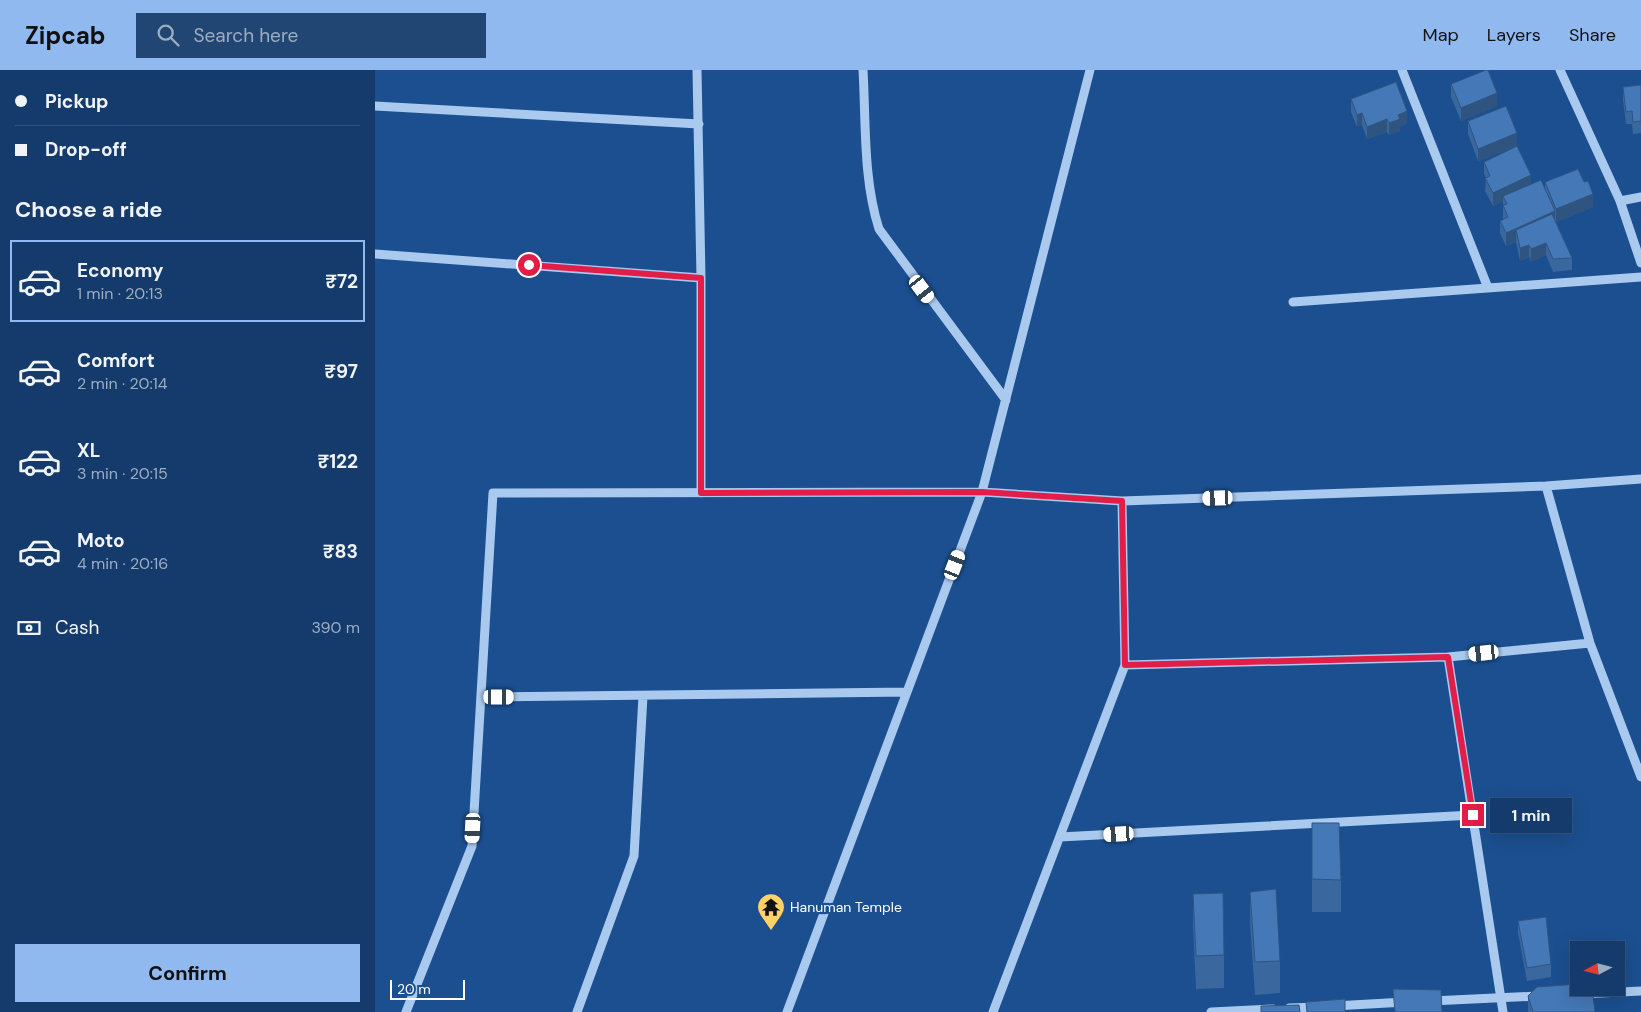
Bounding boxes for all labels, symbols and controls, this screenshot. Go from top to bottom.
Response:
search box [136,13,486,58]
text: Zipcab [25,20,106,51]
icon: search [154,21,182,49]
text: Search here [194,23,298,48]
text: Map [1423,23,1459,47]
text: Layers [1487,23,1541,47]
text: Share [1569,23,1616,47]
text: Pickup [45,89,109,114]
text: Drop-off [45,137,127,162]
text: Choose a ride [15,195,163,224]
route start [518,254,540,276]
text: Economy [77,258,164,283]
icon: car [17,259,62,304]
text: ₹72 [325,269,358,294]
car [906,273,937,305]
text: 1 min · 20:13 [77,283,163,304]
text: Comfort [77,348,155,373]
icon: car [17,349,62,394]
text: ₹97 [324,359,358,384]
text: 2 min · 20:14 [77,373,167,394]
text: XL [77,438,100,463]
icon: car [17,439,62,484]
text: ₹122 [317,449,358,474]
text: 3 min · 20:15 [77,463,168,484]
car [1202,490,1233,506]
text: Moto [77,528,125,553]
icon: car [17,529,62,574]
text: ₹83 [323,539,358,564]
car [942,548,967,582]
text: 4 min · 20:16 [77,553,168,574]
icon: cash [15,614,43,642]
text: Cash [55,615,99,640]
text: 390 m [312,617,360,638]
car [1468,644,1499,662]
car [484,690,514,705]
callout: 1 min [1491,798,1573,832]
route end [1462,804,1484,826]
text: 1 min [1512,805,1550,826]
car [464,813,481,843]
car [1103,826,1134,842]
temple icon: Hanuman Temple [756,892,786,931]
place label: Hanuman Temple [790,898,902,916]
north arrow [1570,941,1625,996]
map controls [1570,941,1625,996]
button: Confirm [15,944,360,1002]
scale bar [390,977,465,1000]
text: 20 m [397,980,431,998]

